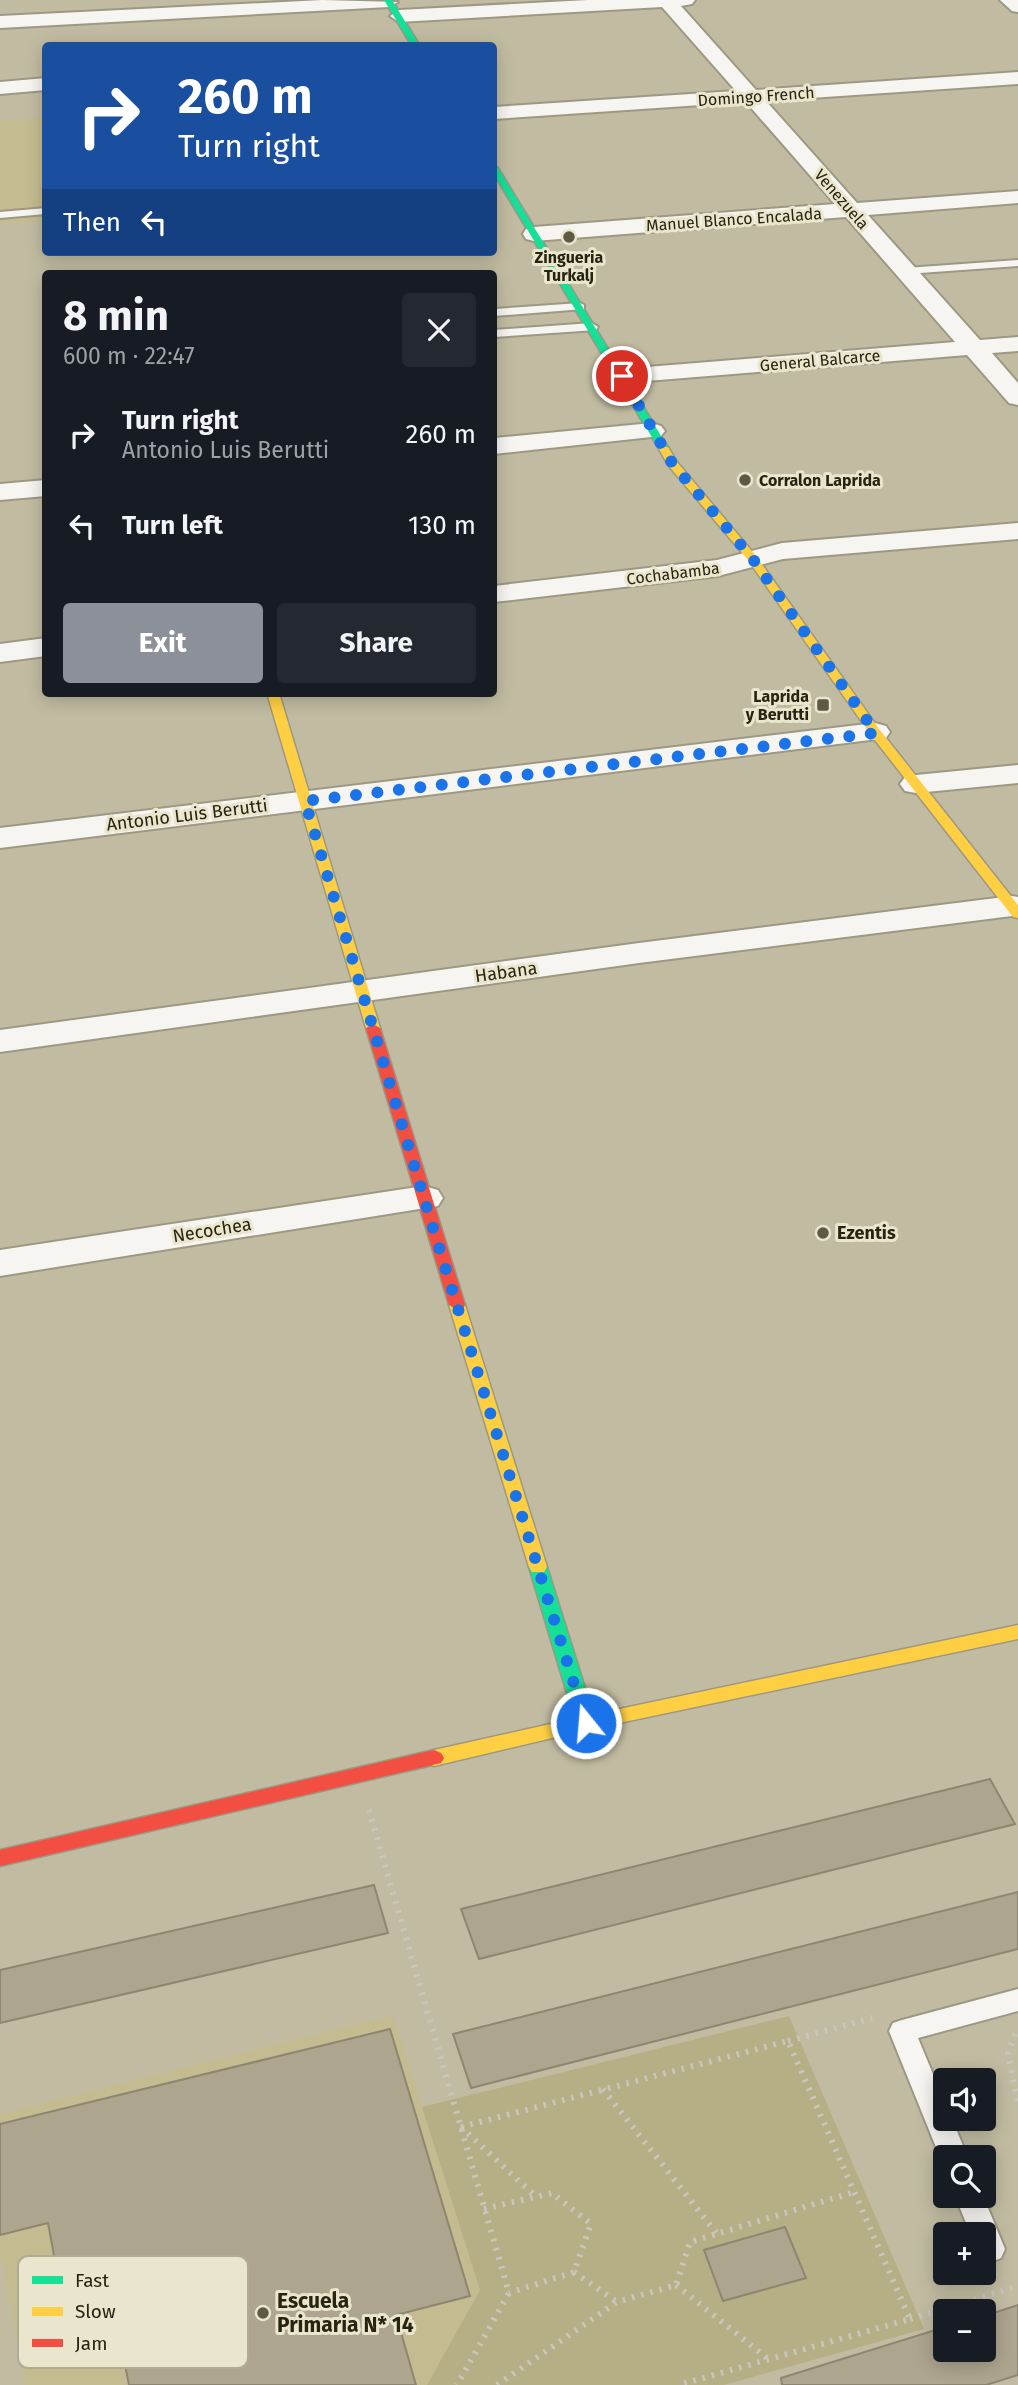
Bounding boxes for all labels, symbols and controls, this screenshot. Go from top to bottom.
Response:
text: 260 m [178,67,313,126]
icon: right [63,70,154,161]
street label: Domingo French [697,83,815,110]
text: Turn right [178,127,320,165]
street label: Venezuela [810,165,873,233]
icon: left [135,203,173,241]
street label: Manuel Blanco Encalada [645,204,823,235]
text: Then [63,207,121,238]
marker: Zingueria Turkalj [561,229,577,245]
place label: Zingueria Turkalj [535,248,604,285]
text: 8 min [63,291,169,341]
button: close [402,293,476,367]
text: 600 m · 22:47 [63,342,195,370]
pin [592,346,652,406]
street label: General Balcarce [759,346,881,375]
icon: arrive [603,357,641,395]
text: Turn right [122,405,239,436]
icon: right [63,416,101,454]
text: 260 m [406,419,476,450]
text: Antonio Luis Berutti [122,436,329,464]
place label: Corralon Laprida [759,471,881,490]
marker: Corralon Laprida [737,472,753,488]
icon: left [63,507,101,545]
text: Turn left [122,510,223,541]
text: 130 m [408,510,476,541]
street label: Cochabamba [625,558,721,589]
button: Exit [63,603,263,683]
button: Share [277,603,476,683]
place label: Laprida y Berutti [745,687,809,724]
marker: Laprida y Berutti [815,697,831,713]
street label: Antonio Luis Berutti [105,794,269,836]
street label: Habana [473,957,539,987]
street label: Necochea [171,1213,253,1247]
place label: Ezentis [837,1222,896,1244]
marker: Ezentis [815,1225,831,1241]
position arrow [549,1686,623,1760]
map controls [933,2068,996,2362]
button: sound [933,2068,996,2131]
button: search [933,2145,996,2208]
button: + [933,2222,996,2285]
legend [18,2256,248,2368]
text: Fast [75,2269,109,2292]
place label: Escuela Primaria N* 14 [277,2288,414,2338]
button: − [933,2299,996,2362]
text: Slow [75,2300,116,2323]
marker: Escuela Primaria N* 14 [255,2305,271,2321]
text: Jam [75,2332,107,2355]

